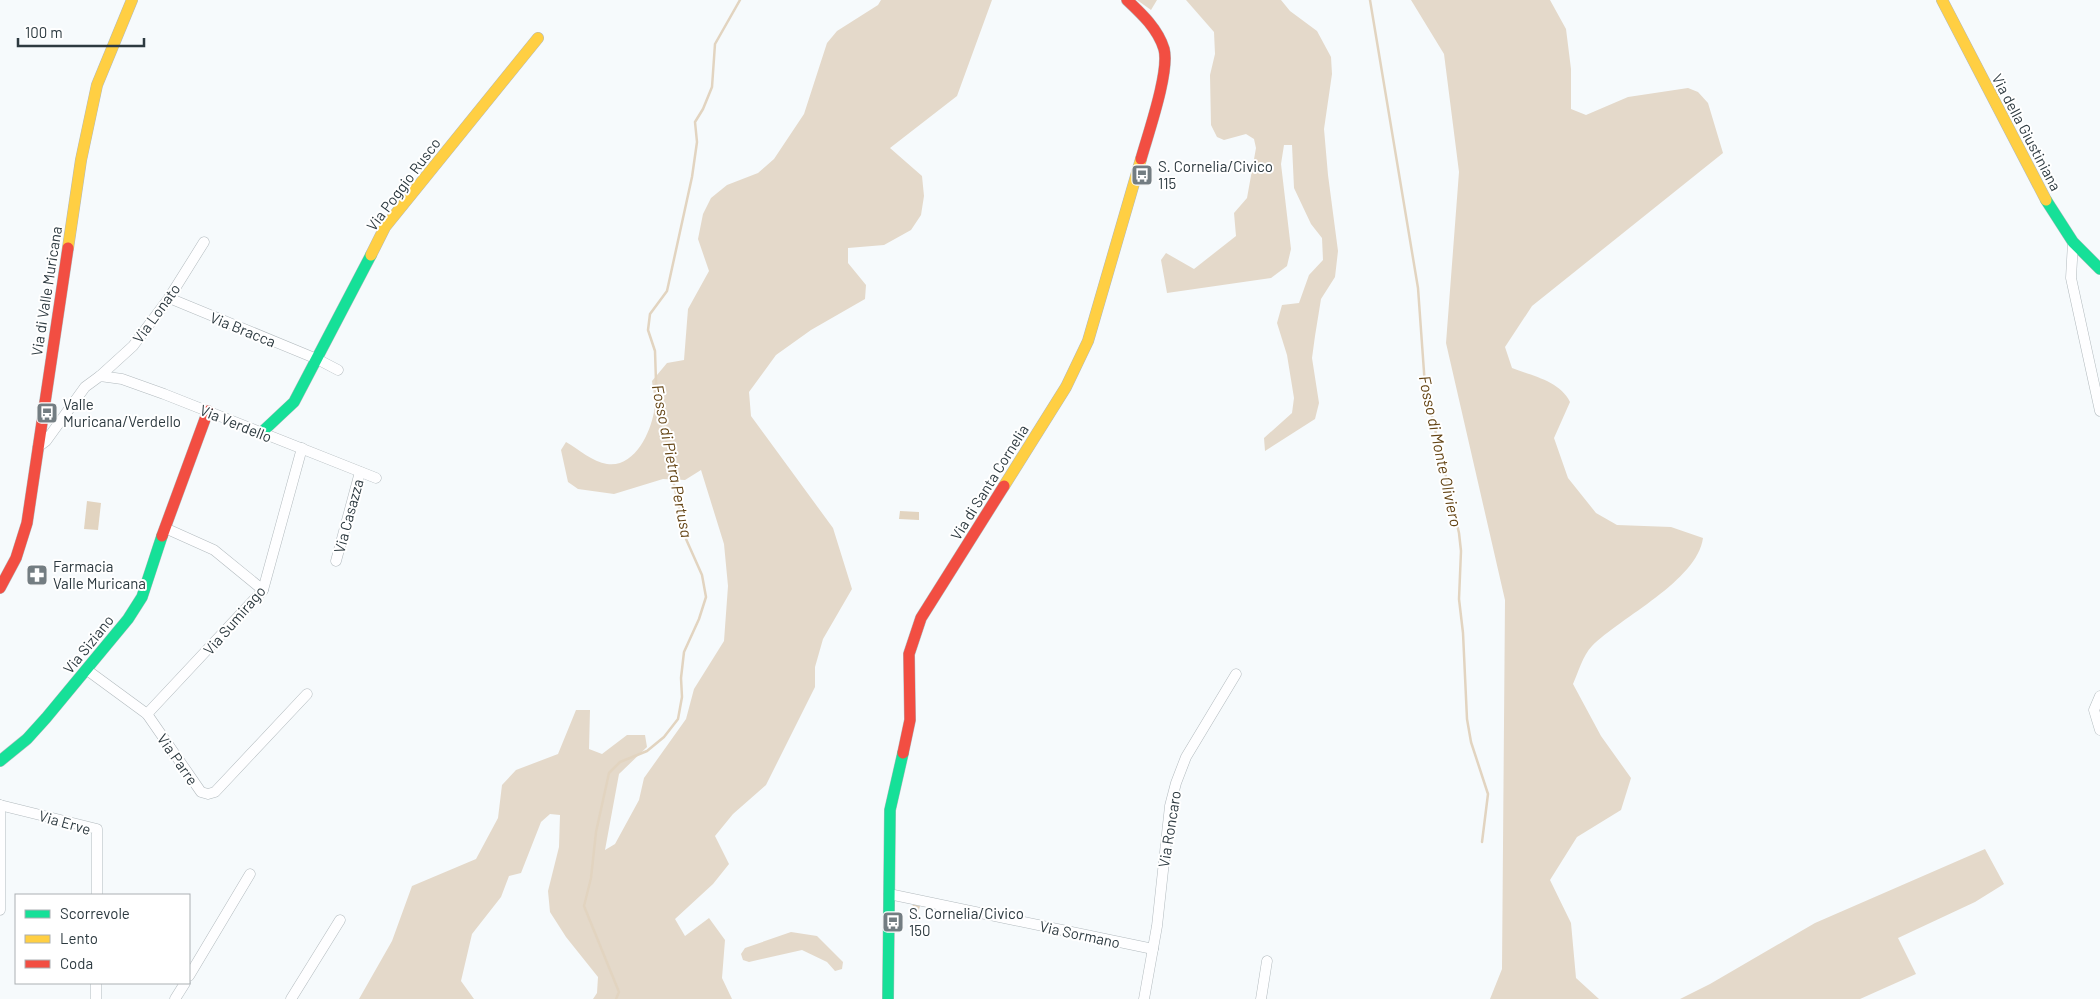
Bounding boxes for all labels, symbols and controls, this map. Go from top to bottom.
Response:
scale bar [18,15,144,47]
text: 100 m [25,23,63,41]
street label: Via della Giustiniana [1989,70,2065,194]
street label: Via Poggio Rusco [362,134,444,234]
place label: S. Cornelia/Civico 115 [1158,157,1273,192]
bus stop icon: S. Cornelia/Civico 115 [1130,163,1154,187]
street label: Via di Valle Muricana [27,225,65,357]
street label: Via Lonato [128,280,184,346]
street label: Via Bracca [208,308,278,350]
water label: Fosso di Monte Oliviero [1416,374,1466,528]
water label: Fosso di Pietra Pertusa [649,383,697,539]
place label: Valle Muricana/Verdello [63,395,181,430]
street label: Via Verdello [197,400,275,446]
bus stop icon: Valle Muricana/Verdello [35,401,59,425]
street label: Via di Santa Cornelia [946,421,1032,543]
street label: Via Casazza [329,477,367,555]
place label: Farmacia Valle Muricana [53,557,146,592]
pharmacy icon: Farmacia Valle Muricana [25,563,49,587]
street label: Via Sumirago [199,582,269,658]
street label: Via Siziano [59,611,117,677]
street label: Via Parre [154,730,202,788]
street label: Via Roncaro [1154,789,1184,869]
street label: Via Erve [37,806,93,838]
legend [15,894,190,984]
text: Scorrevole [60,904,130,922]
place label: S. Cornelia/Civico 150 [909,904,1024,939]
bus stop icon: S. Cornelia/Civico 150 [881,910,905,934]
street label: Via Sormano [1038,917,1122,951]
text: Lento [60,929,98,947]
text: Coda [60,954,93,972]

